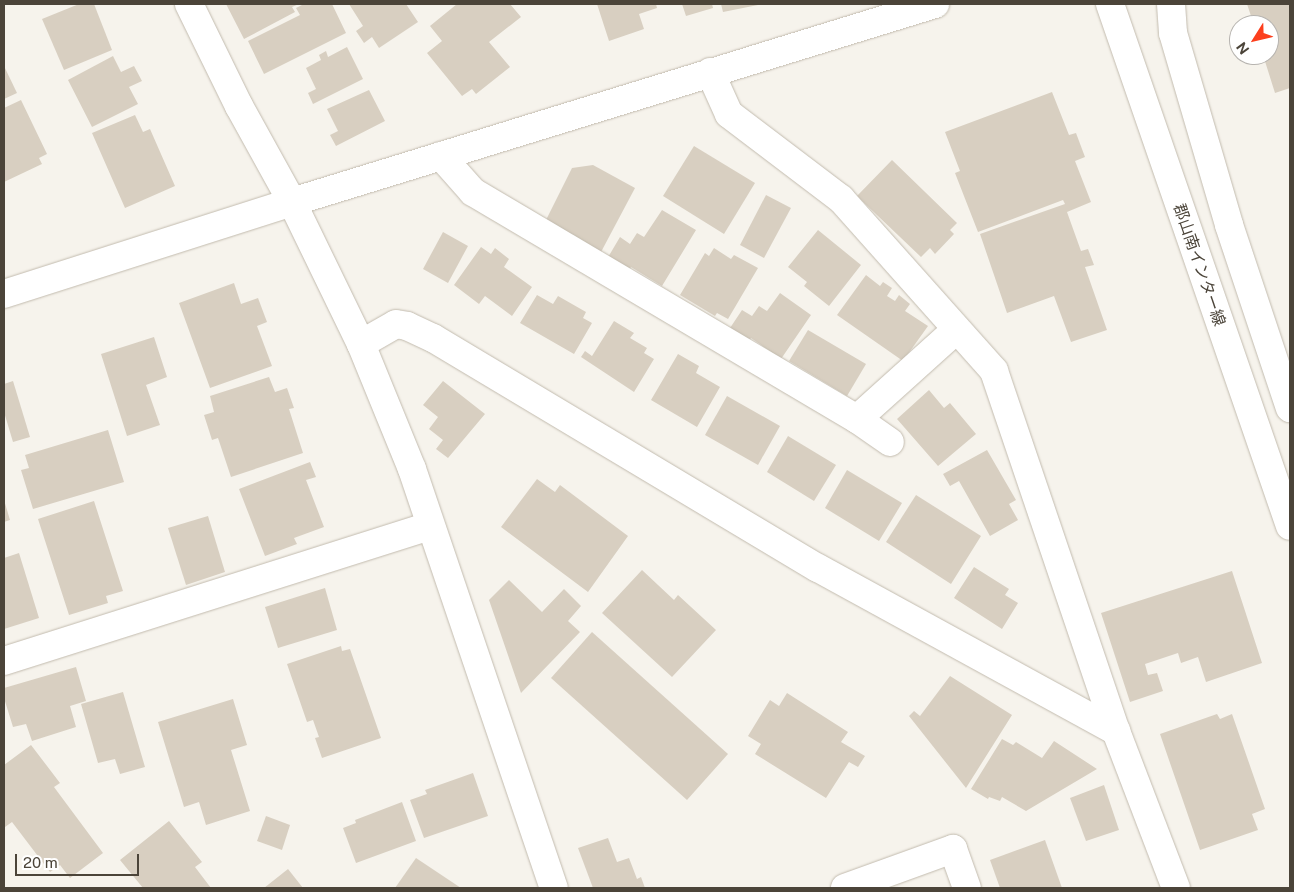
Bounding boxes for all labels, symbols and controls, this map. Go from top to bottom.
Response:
north arrow [1229,15,1279,65]
text: N [1233,39,1252,57]
street label: 郡山南インター線 [1169,201,1229,329]
scale bar [18,844,141,876]
text: 20 m [23,854,58,871]

